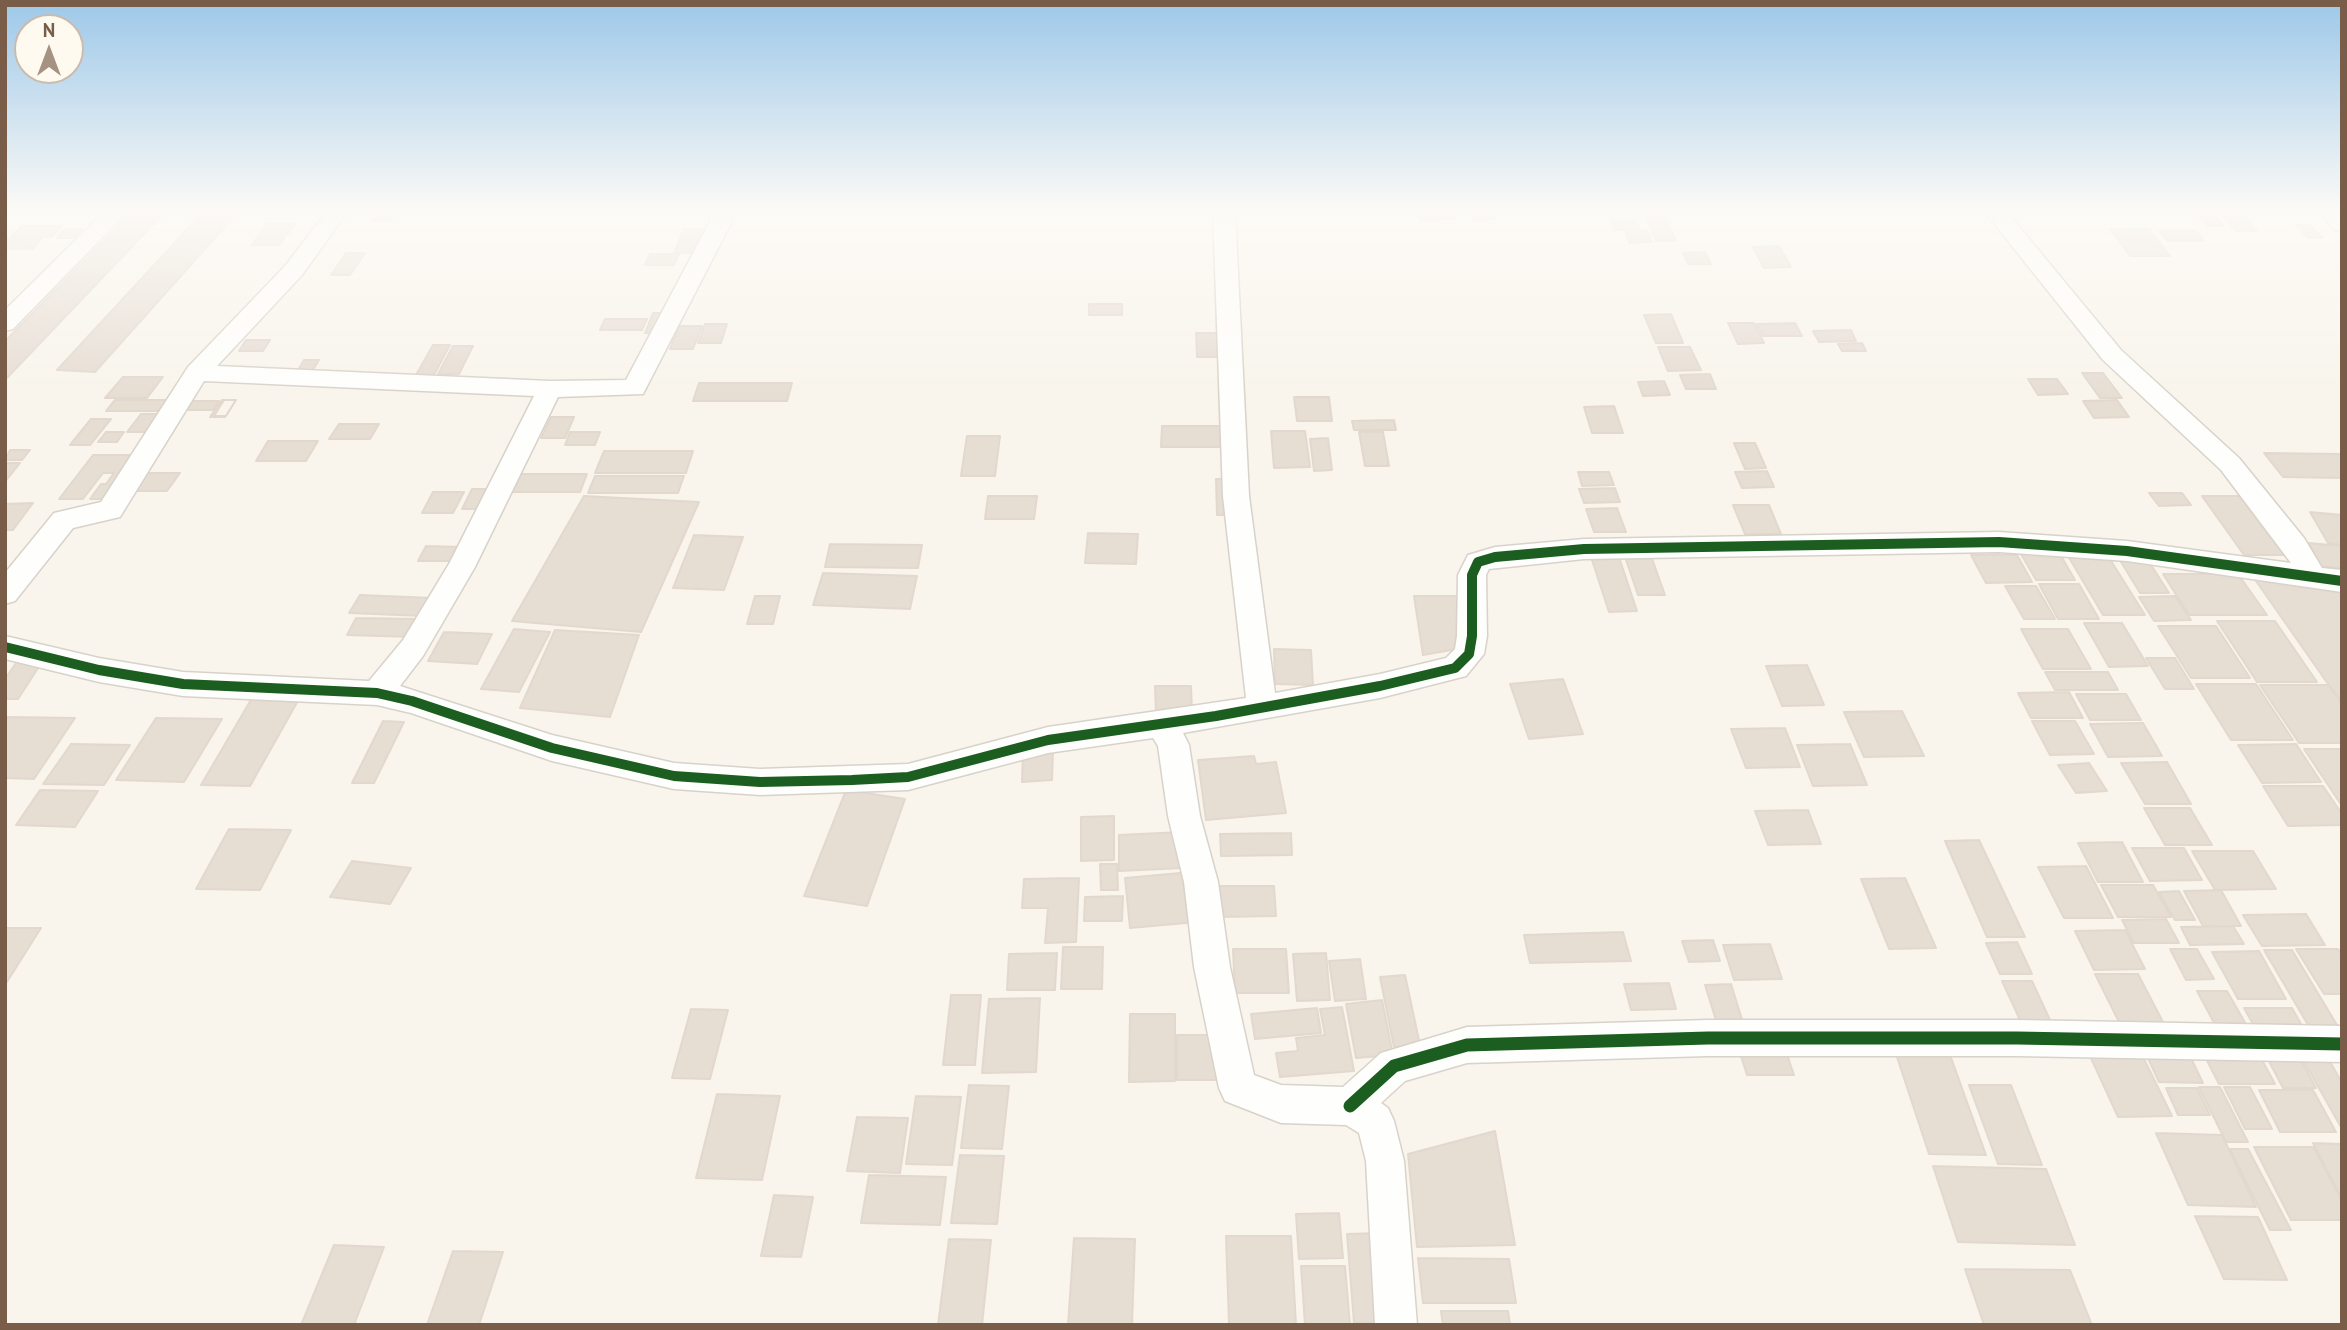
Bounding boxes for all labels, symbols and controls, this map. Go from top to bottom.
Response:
north arrow [14,14,84,84]
text: N [43,18,55,42]

